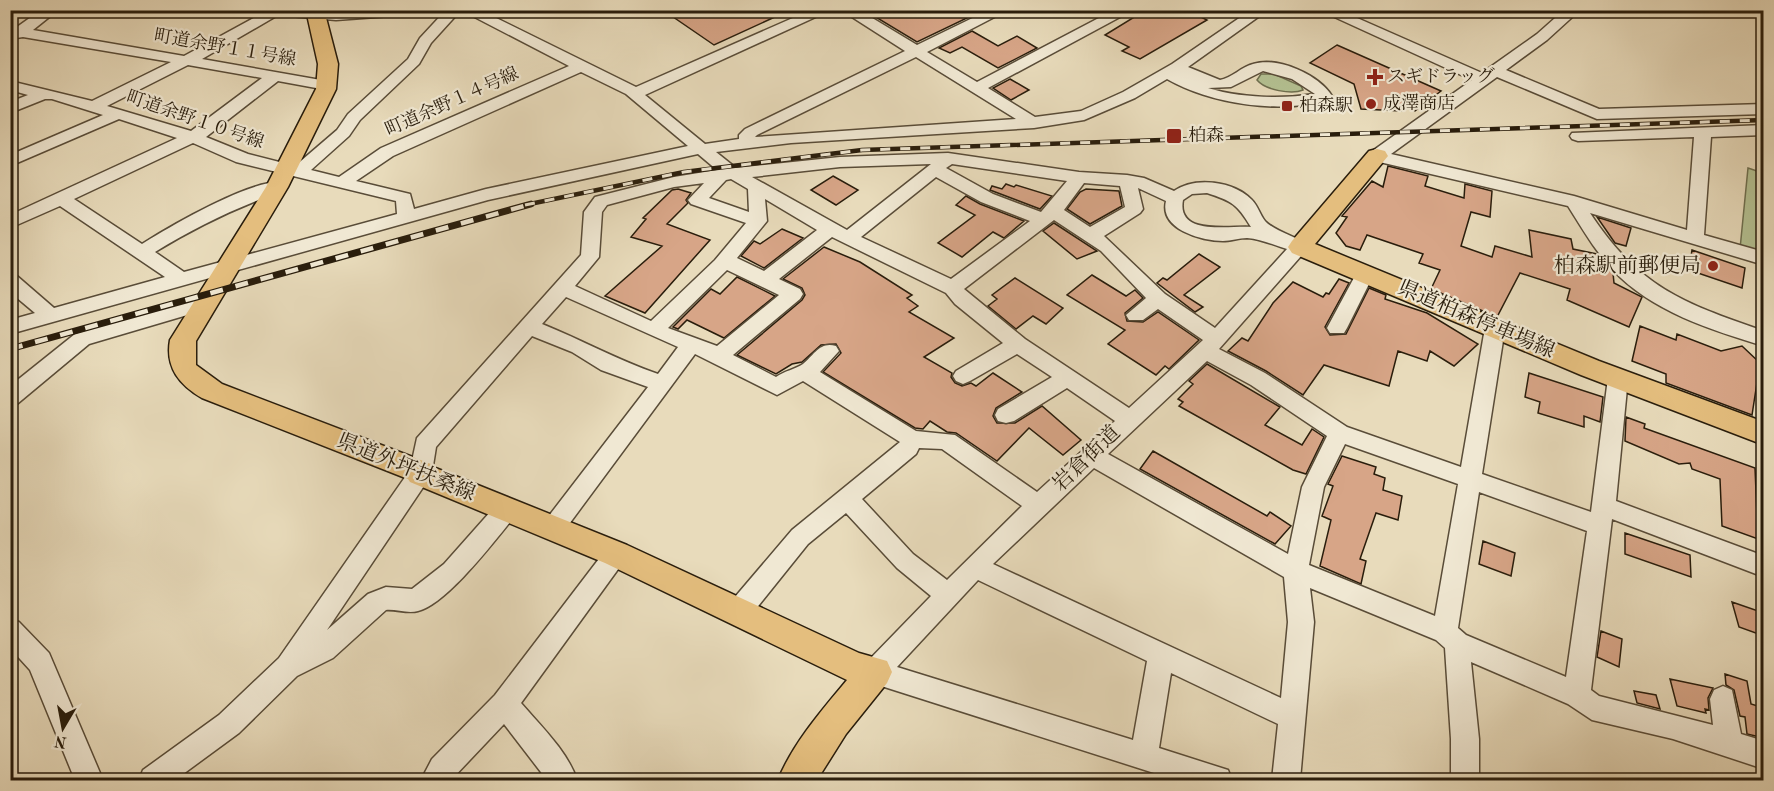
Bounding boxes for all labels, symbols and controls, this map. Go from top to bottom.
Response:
street label: 町道余野１１号線 [153,25,298,69]
street label: 町道余野１４号線 [382,63,521,140]
place label: スギドラッグ [1387,67,1495,86]
marker: スギドラッグ [1368,70,1382,84]
street label: 町道余野１０号線 [124,86,267,152]
place label: 成澤商店 [1383,93,1455,113]
place label: 柏森駅 [1299,95,1353,115]
marker: 成澤商店 [1364,97,1378,111]
marker: 柏森駅 [1280,99,1294,113]
place label: 柏森 [1188,125,1224,145]
marker: 柏森 [1165,127,1183,145]
place label: 柏森駅前郵便局 [1554,254,1701,277]
marker: 柏森駅前郵便局 [1706,259,1720,273]
street label: 県道柏森停車場線 [1395,276,1558,362]
street label: 岩倉街道 [1048,421,1125,496]
street label: 県道外坪扶桑線 [334,429,479,505]
north arrow [33,698,93,758]
text: N [53,732,68,750]

